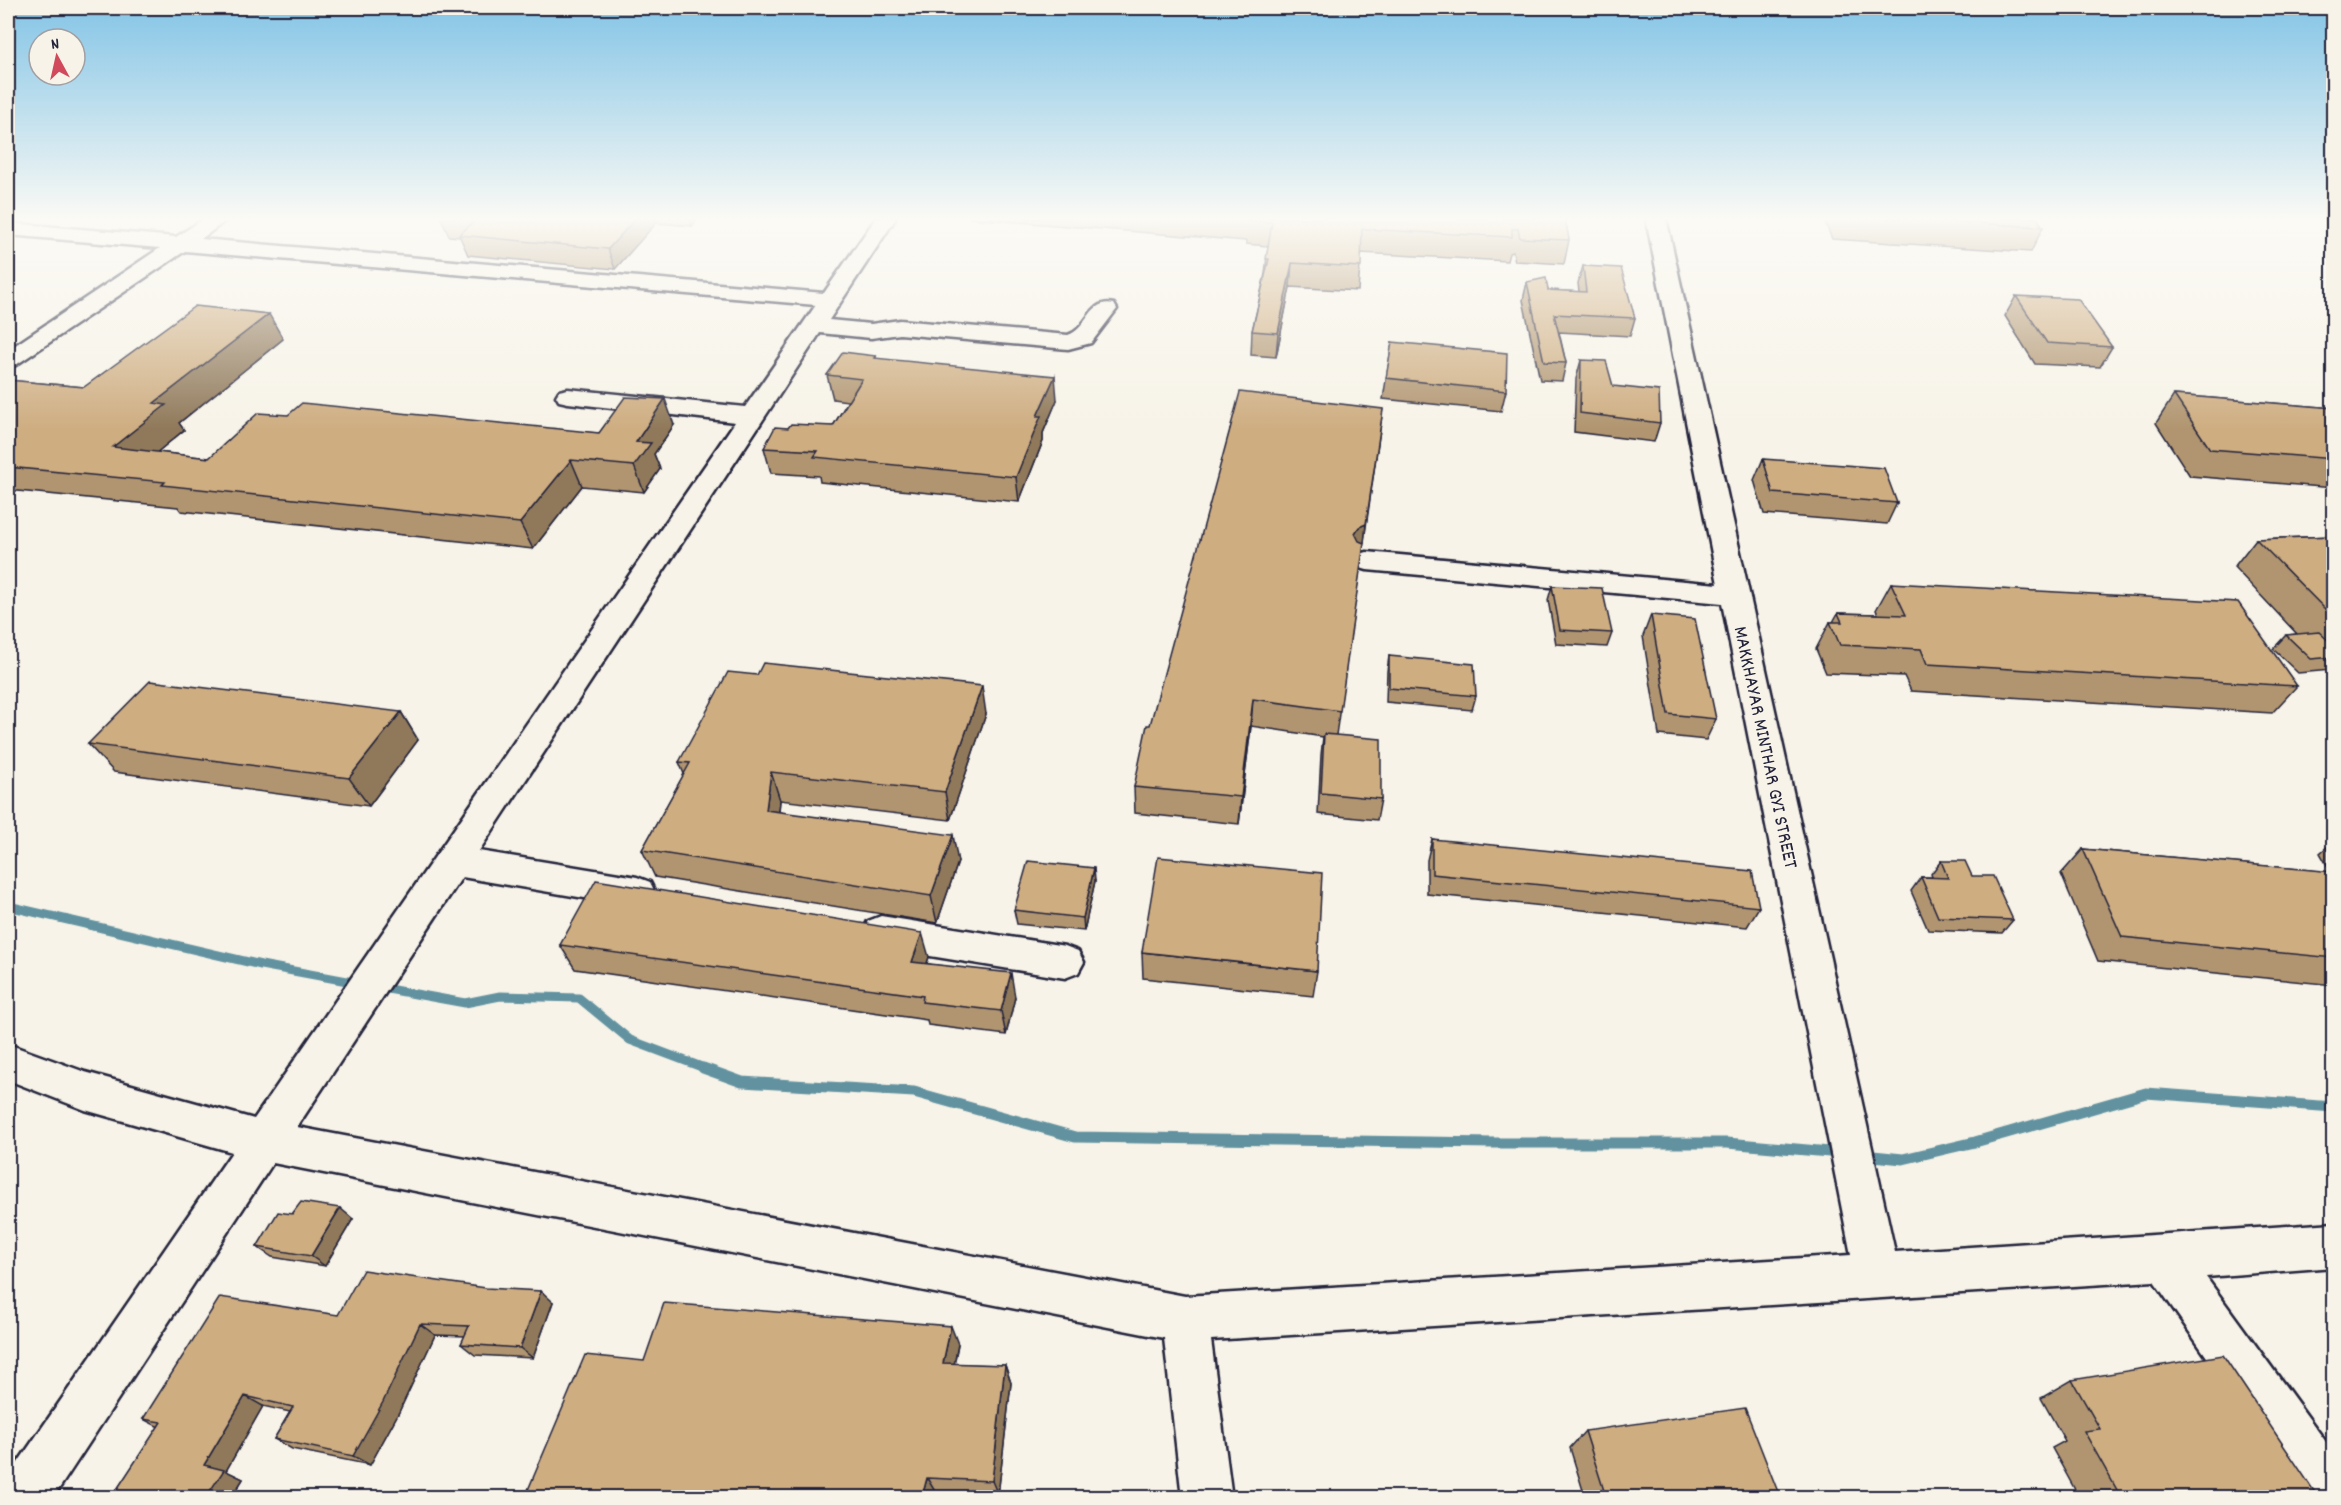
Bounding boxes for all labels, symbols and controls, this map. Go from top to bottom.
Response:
north arrow [27,27,87,87]
text: N [50,33,61,57]
street label: MAKKHAYAR MINTHAR GYI STREET [1725,624,1803,871]

